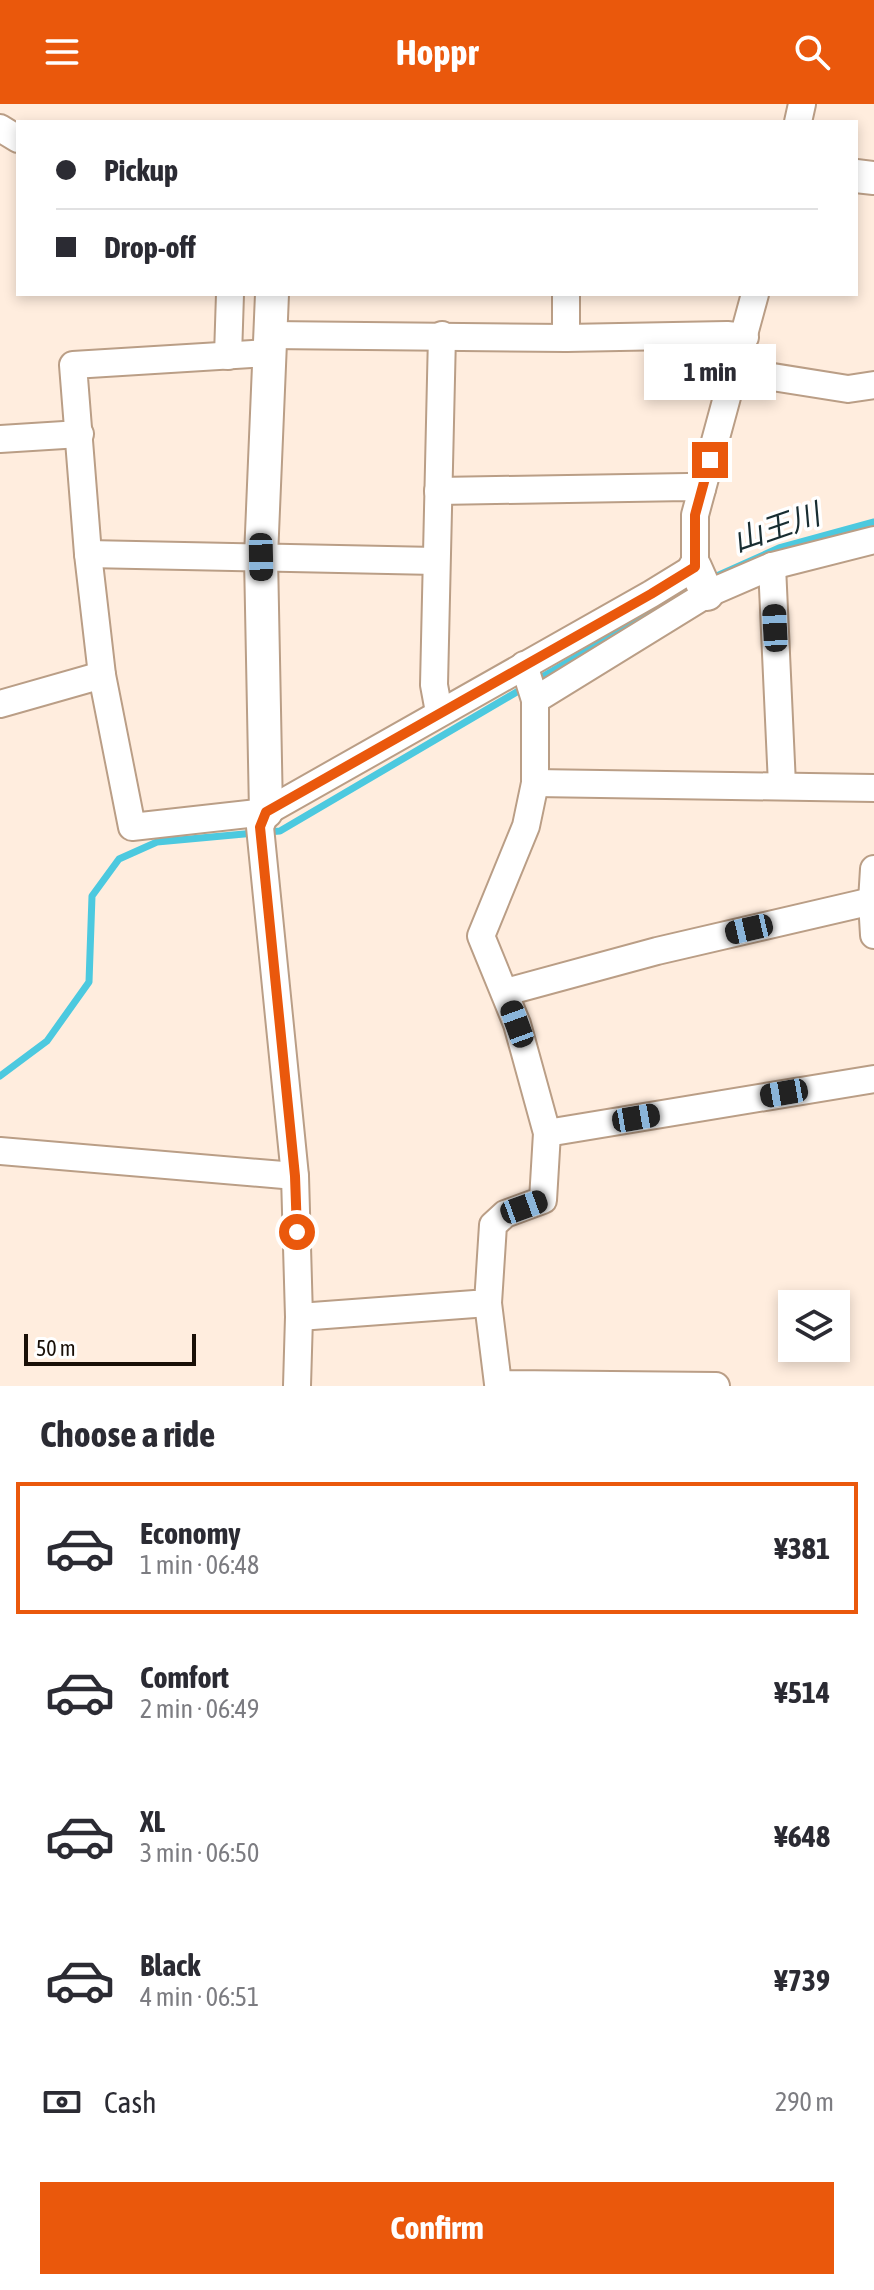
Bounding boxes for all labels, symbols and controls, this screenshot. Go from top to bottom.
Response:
icon: menu [40,30,84,74]
icon: search [790,30,834,74]
text: Hoppr [396,31,478,73]
text: Pickup [104,153,178,187]
text: Drop-off [104,230,196,264]
callout: 1 min [644,344,776,400]
text: 1 min [683,357,737,387]
route end [692,442,728,478]
water label: 山王川 [728,495,827,558]
car [249,533,273,581]
car [762,603,788,653]
car [723,912,775,946]
car [498,997,536,1051]
car [758,1077,810,1109]
car [610,1102,662,1134]
car [497,1188,551,1226]
route start [279,1214,315,1250]
map controls [778,1290,850,1362]
button: layers [778,1290,850,1362]
scale bar [24,1330,196,1366]
text: 50 m [36,1335,76,1361]
text: Choose a ride [40,1413,215,1455]
icon: car [44,1512,116,1584]
text: Economy [140,1516,241,1550]
text: ¥381 [774,1531,830,1565]
text: 1 min · 06:48 [140,1550,259,1580]
icon: car [44,1656,116,1728]
text: Comfort [140,1660,229,1694]
text: ¥514 [774,1675,830,1709]
text: 2 min · 06:49 [140,1694,259,1724]
icon: car [44,1800,116,1872]
text: XL [140,1804,165,1838]
text: ¥648 [774,1819,830,1853]
text: 3 min · 06:50 [140,1838,259,1868]
icon: car [44,1944,116,2016]
text: Black [140,1948,200,1982]
text: ¥739 [774,1963,830,1997]
text: 4 min · 06:51 [140,1982,259,2012]
icon: cash [40,2080,84,2124]
text: Cash [104,2085,157,2119]
text: 290 m [775,2087,834,2117]
button: Confirm [40,2182,834,2274]

